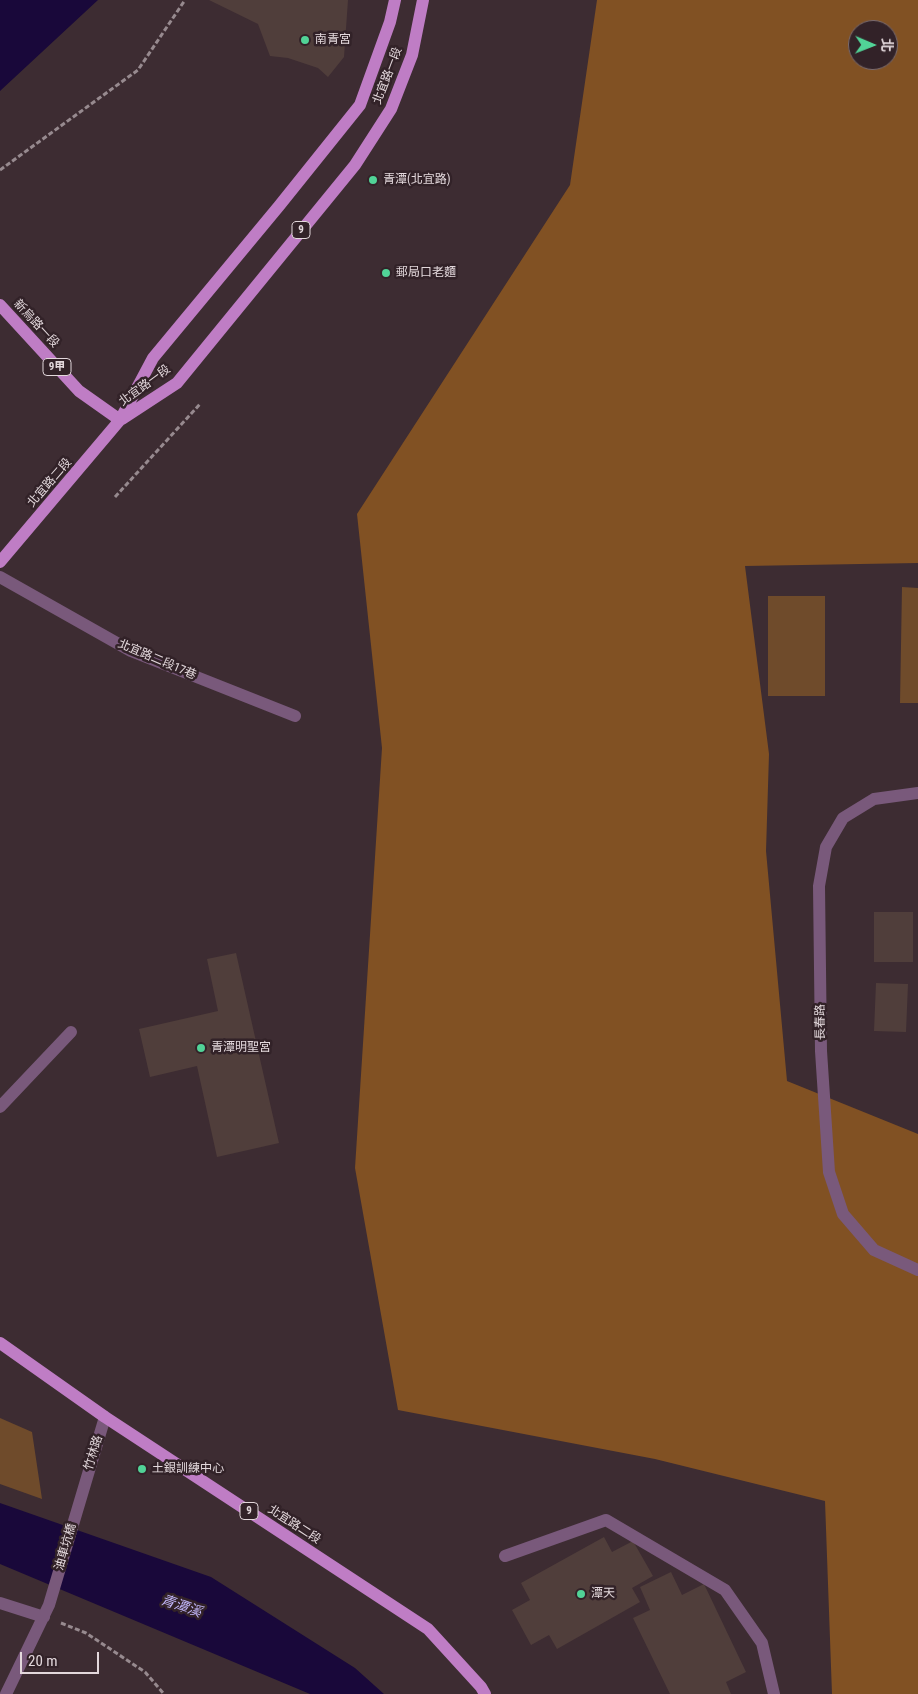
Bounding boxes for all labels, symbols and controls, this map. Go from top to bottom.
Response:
north arrow [848,20,898,70]
place label: 南青宮 [315,33,351,47]
marker: 南青宮 [299,34,311,46]
text: 北 [879,38,895,52]
street label: 北宜路一段 [371,45,405,107]
place label: 青潭(北宜路) [383,173,451,187]
marker: 青潭(北宜路) [367,174,379,186]
road number: 9 [292,222,310,238]
place label: 郵局口老麵 [396,266,456,280]
marker: 郵局口老麵 [380,267,392,279]
street label: 新烏路一段 [10,297,62,351]
road number: 9甲 [43,358,71,376]
street label: 北宜路一段 [116,363,174,409]
street label: 北宜路二段 [25,456,75,510]
street label: 北宜路二段17巷 [116,637,198,683]
street label: 長春路 [813,1004,829,1040]
place label: 青潭明聖宮 [211,1041,271,1055]
marker: 青潭明聖宮 [195,1042,207,1054]
street label: 竹林路 [82,1434,106,1472]
place label: 土銀訓練中心 [152,1462,224,1476]
marker: 土銀訓練中心 [136,1463,148,1475]
road number: 9 [240,1502,258,1520]
street label: 北宜路二段 [265,1503,323,1547]
street label: 油車坑橋 [52,1522,80,1572]
place label: 潭天 [591,1587,615,1601]
marker: 潭天 [575,1588,587,1600]
water label: 青潭溪 [158,1592,204,1622]
scale bar [22,1642,101,1674]
text: 20 m [28,1652,58,1670]

